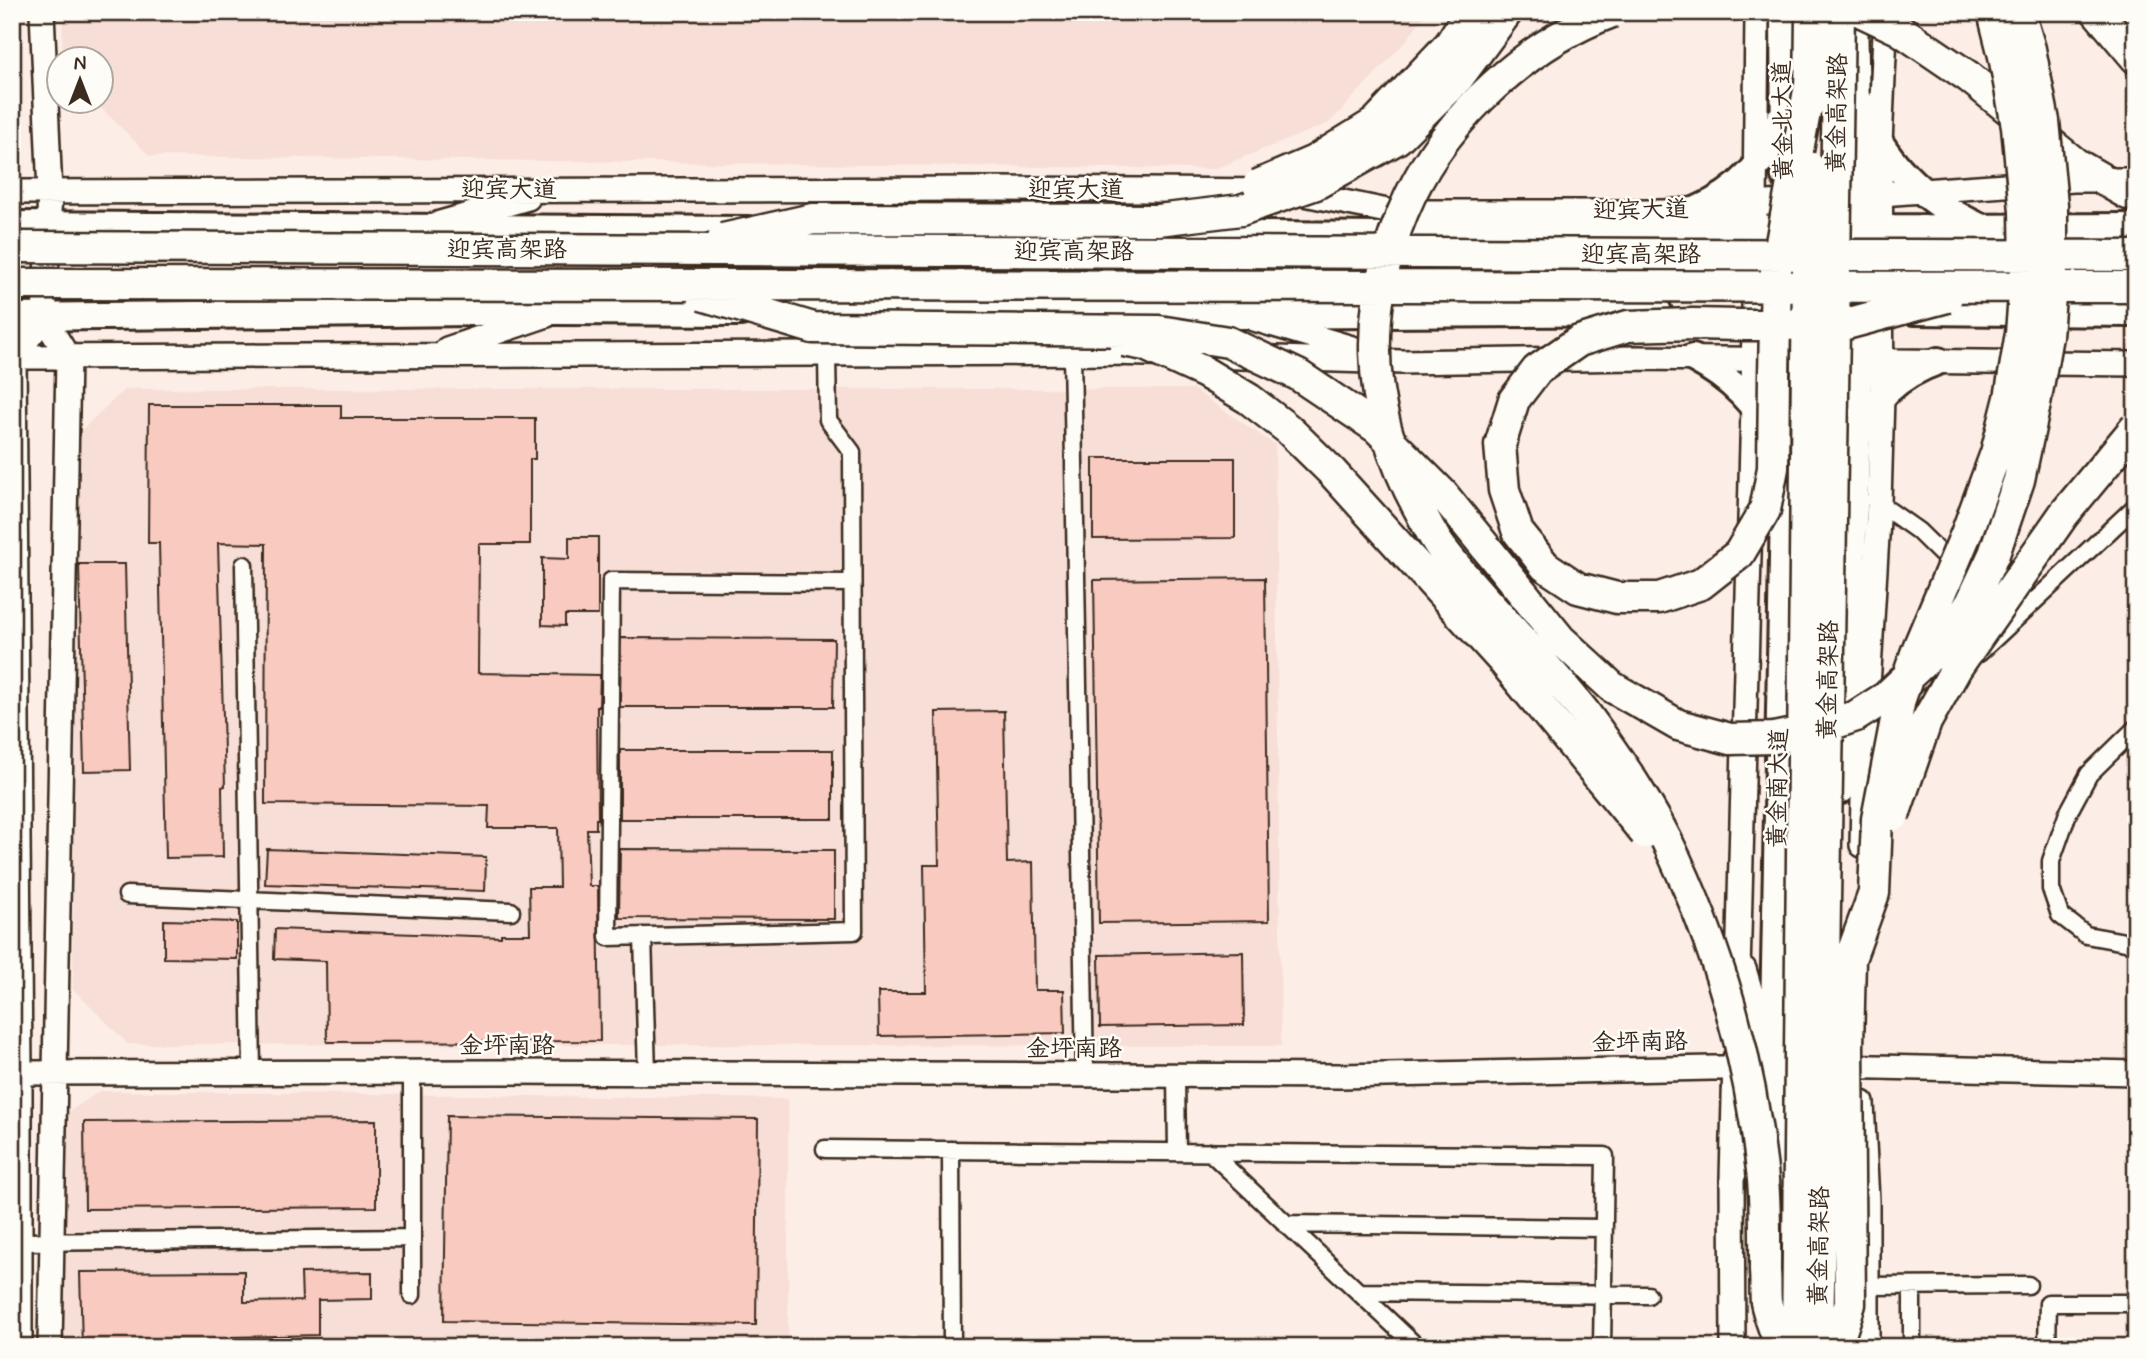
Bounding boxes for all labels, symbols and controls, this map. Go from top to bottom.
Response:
north arrow [46,46,116,116]
text: N [74,52,86,77]
street label: 黄金高架路 [1821,53,1855,173]
street label: 黄金北大道 [1767,60,1801,180]
street label: 迎宾大道 [461,175,557,206]
street label: 迎宾大道 [1028,175,1124,206]
street label: 迎宾大道 [1593,195,1689,227]
street label: 迎宾高架路 [447,235,567,266]
street label: 迎宾高架路 [1014,237,1134,268]
street label: 迎宾高架路 [1581,240,1701,271]
street label: 黄金高架路 [1812,620,1846,740]
street label: 黄金南大道 [1762,728,1796,848]
street label: 金坪南路 [1592,1027,1688,1059]
street label: 金坪南路 [459,1031,555,1062]
street label: 金坪南路 [1026,1034,1122,1065]
street label: 黄金高架路 [1803,1186,1837,1306]

